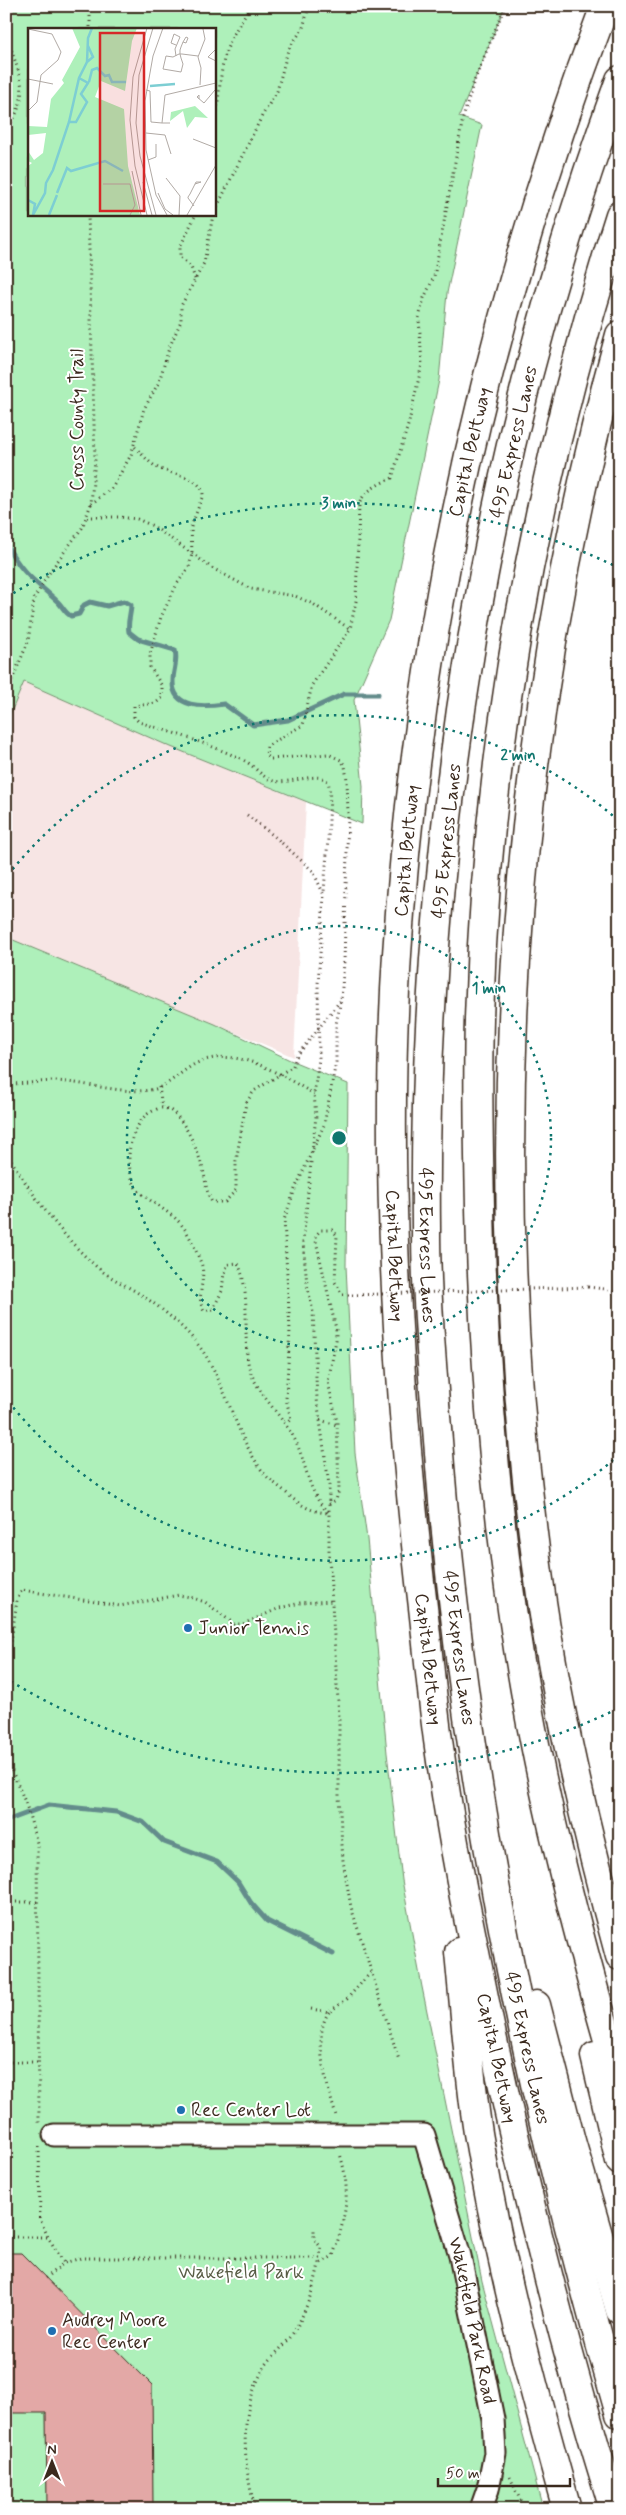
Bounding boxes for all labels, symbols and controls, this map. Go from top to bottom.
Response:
inset map [28,28,215,215]
street label: Cross County Trail [65,349,90,491]
street label: 495 Express Lanes [484,363,544,521]
street label: Capital Beltway [443,385,497,519]
text: 3 min [322,494,356,514]
text: 2 min [500,746,536,766]
street label: 495 Express Lanes [426,762,468,920]
street label: Capital Beltway [389,784,425,918]
text: 1 min [472,979,506,999]
centre of rings [330,1129,348,1147]
street label: 495 Express Lanes [413,1168,442,1324]
street label: Capital Beltway [380,1189,410,1322]
street label: 495 Express Lanes [437,1569,481,1727]
street label: Capital Beltway [409,1592,448,1726]
place label: Junior Tennis [198,1616,310,1641]
marker: Junior Tennis [182,1622,194,1634]
street label: 495 Express Lanes [499,1969,556,2127]
street label: Capital Beltway [471,1991,523,2125]
place label: Rec Center Lot [191,2098,311,2123]
marker: Rec Center Lot [175,2104,187,2116]
street label: Wakefield Park Road [443,2234,502,2406]
park label: Wakefield Park [178,2260,304,2285]
place label: Audrey Moore Rec Center [62,2308,167,2355]
marker: Audrey Moore Rec Center [46,2325,58,2337]
north arrow [28,2438,78,2488]
text: N [47,2441,57,2459]
scale bar [438,2455,571,2487]
text: 50 m [446,2464,480,2484]

